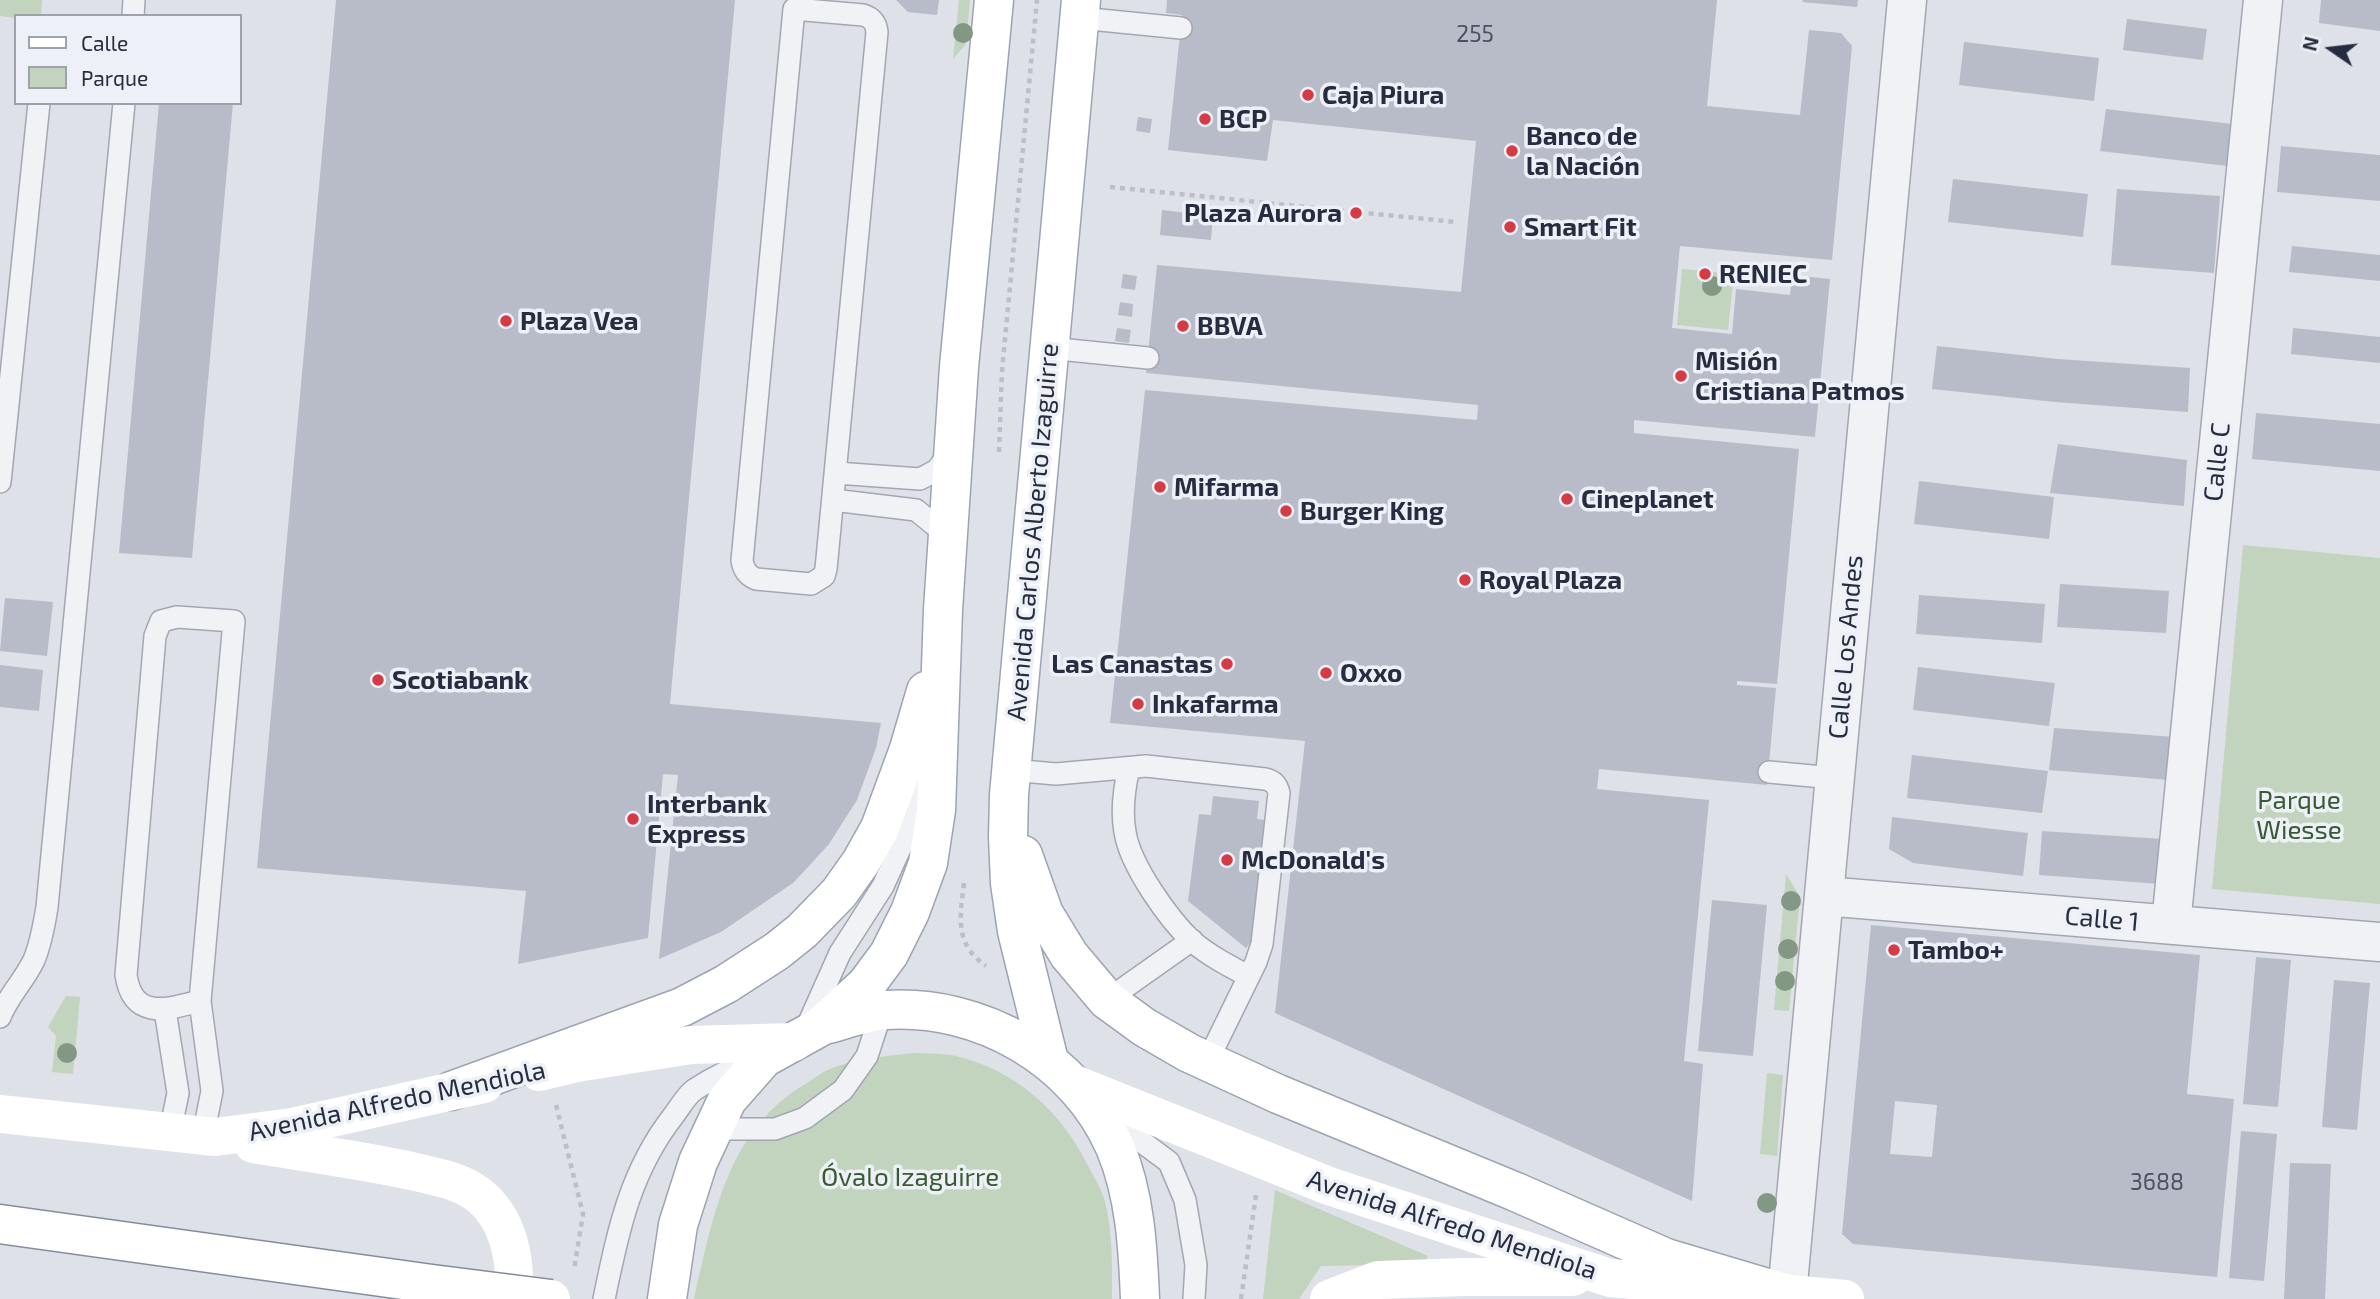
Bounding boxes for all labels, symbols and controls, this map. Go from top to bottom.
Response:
legend [14,14,242,105]
north arrow [2296,14,2366,84]
house number: 255 [1456,20,1494,48]
text: Calle [81,30,128,55]
text: N [2297,34,2323,53]
text: Parque [81,65,148,90]
place label: Caja Piura [1322,79,1444,111]
marker: Caja Piura [1300,87,1316,103]
place label: BCP [1219,103,1267,135]
marker: BCP [1197,111,1213,127]
place label: Banco de la Nación [1526,120,1640,182]
marker: Banco de la Nación [1504,143,1520,159]
place label: Plaza Aurora [1184,197,1342,229]
marker: Plaza Aurora [1348,205,1364,221]
place label: Smart Fit [1524,211,1637,243]
marker: Smart Fit [1502,219,1518,235]
place label: RENIEC [1719,258,1807,290]
marker: RENIEC [1697,266,1713,282]
place label: Plaza Vea [520,305,639,337]
place label: BBVA [1197,310,1263,342]
marker: Plaza Vea [498,313,514,329]
marker: BBVA [1175,318,1191,334]
street label: Avenida Carlos Alberto Izaguirre [1001,342,1065,722]
place label: Misión Cristiana Patmos [1695,345,1905,406]
marker: Misión Cristiana Patmos [1673,368,1689,384]
street label: Calle C [2197,421,2237,503]
place label: Mifarma [1174,471,1279,503]
marker: Mifarma [1152,479,1168,495]
place label: Cineplanet [1581,483,1714,515]
marker: Cineplanet [1559,491,1575,507]
place label: Burger King [1300,495,1444,527]
marker: Burger King [1278,503,1294,519]
street label: Calle Los Andes [1822,554,1870,740]
place label: Royal Plaza [1479,564,1622,596]
marker: Royal Plaza [1457,572,1473,588]
place label: Las Canastas [1051,648,1213,680]
marker: Las Canastas [1219,656,1235,672]
place label: Oxxo [1340,657,1402,689]
place label: Scotiabank [392,664,529,696]
marker: Oxxo [1318,665,1334,681]
marker: Scotiabank [370,672,386,688]
place label: Inkafarma [1152,688,1279,720]
marker: Inkafarma [1130,696,1146,712]
park label: Parque Wiesse [2256,784,2342,846]
place label: Interbank Express [647,788,767,850]
marker: Interbank Express [625,811,641,827]
place label: McDonald's [1241,844,1385,876]
marker: McDonald's [1219,852,1235,868]
street label: Calle 1 [2063,900,2141,938]
place label: Tambo+ [1908,934,2004,966]
marker: Tambo+ [1886,942,1902,958]
street label: Avenida Alfredo Mendiola [246,1054,548,1148]
park label: Óvalo Izaguirre [821,1161,999,1193]
street label: Avenida Alfredo Mendiola [1303,1163,1601,1287]
house number: 3688 [2130,1168,2184,1196]

